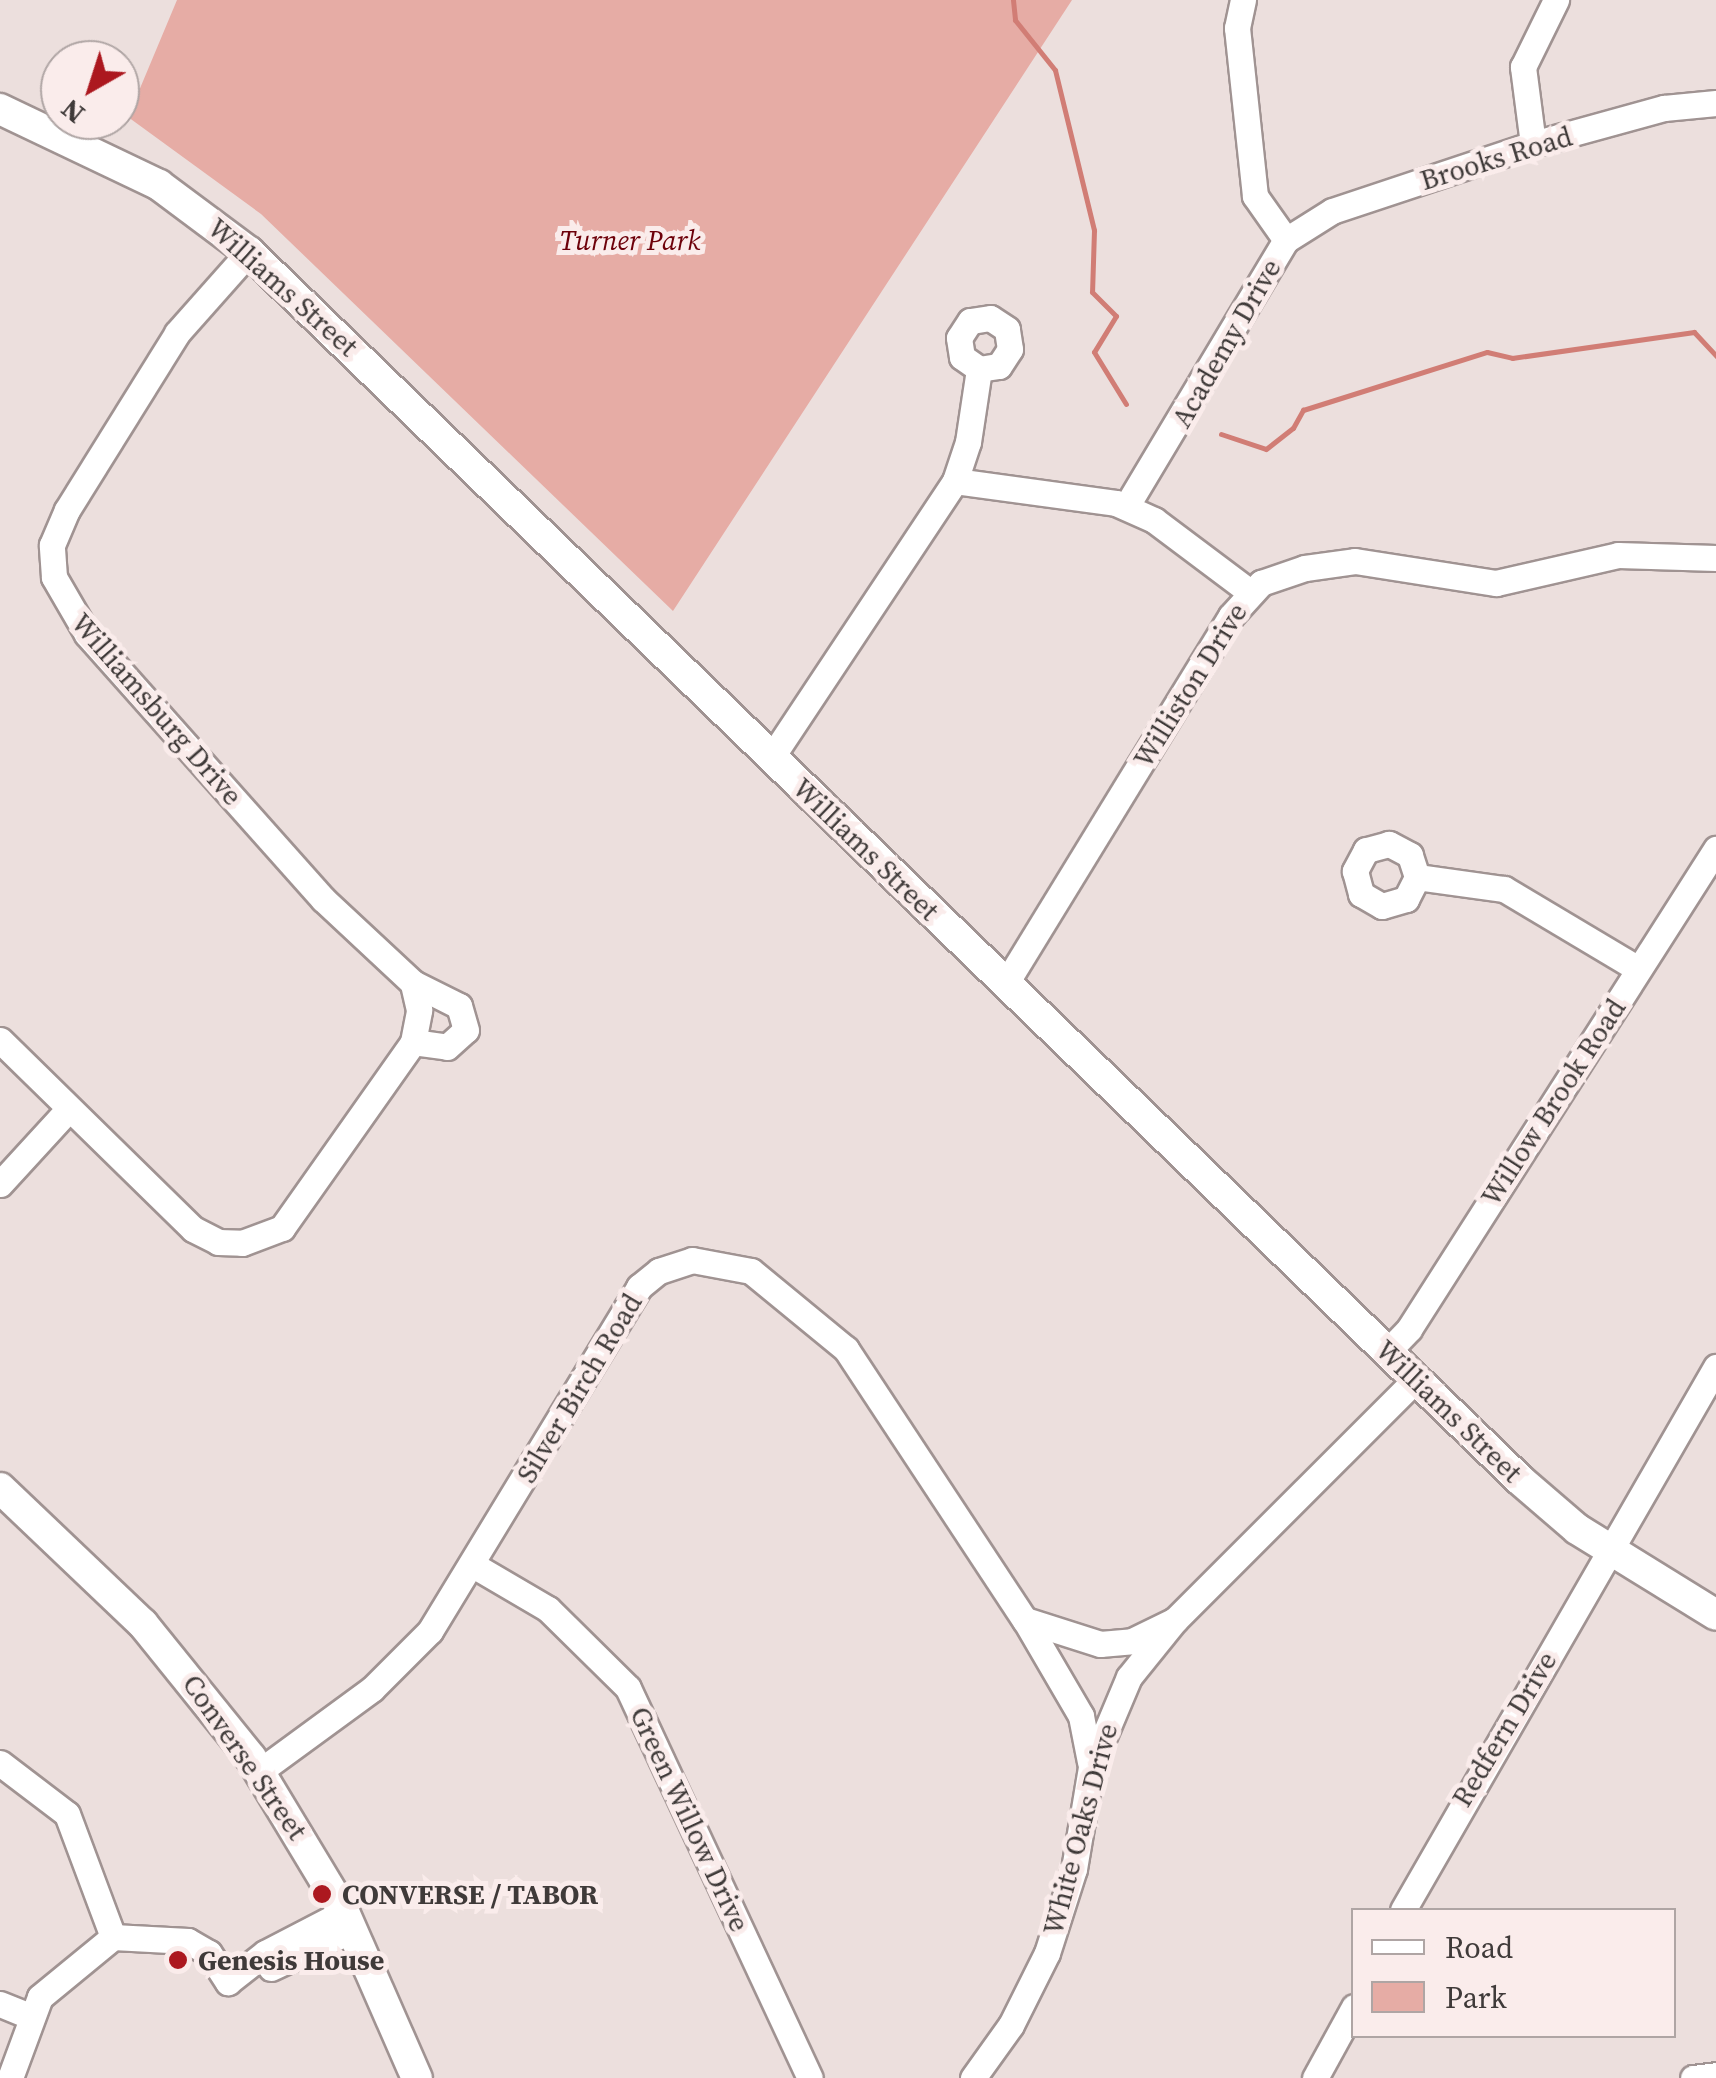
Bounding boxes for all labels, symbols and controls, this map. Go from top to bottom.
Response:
north arrow [40,40,140,140]
text: N [53,91,92,133]
street label: Brooks Road [1416,119,1576,197]
street label: Williams Street [201,211,365,363]
park label: Turner Park [560,223,700,257]
street label: Academy Drive [1164,253,1288,433]
street label: Williston Drive [1126,597,1254,773]
street label: Williamsburg Drive [65,606,249,812]
street label: Williams Street [786,771,946,927]
street label: Willow Brook Road [1474,992,1632,1212]
street label: Silver Birch Road [509,1287,649,1489]
street label: Williams Street [1369,1333,1529,1489]
street label: Redfern Drive [1445,1645,1563,1813]
street label: Converse Street [176,1668,314,1846]
street label: Green Willow Drive [623,1701,757,1937]
street label: White Oaks Drive [1036,1720,1124,1938]
place label: CONVERSE / TABOR [342,1877,598,1911]
marker: CONVERSE / TABOR [311,1883,333,1905]
legend [1351,1908,1676,2038]
text: Road [1445,1927,1513,1968]
place label: Genesis House [198,1943,384,1977]
marker: Genesis House [167,1949,189,1971]
text: Park [1445,1977,1507,2018]

